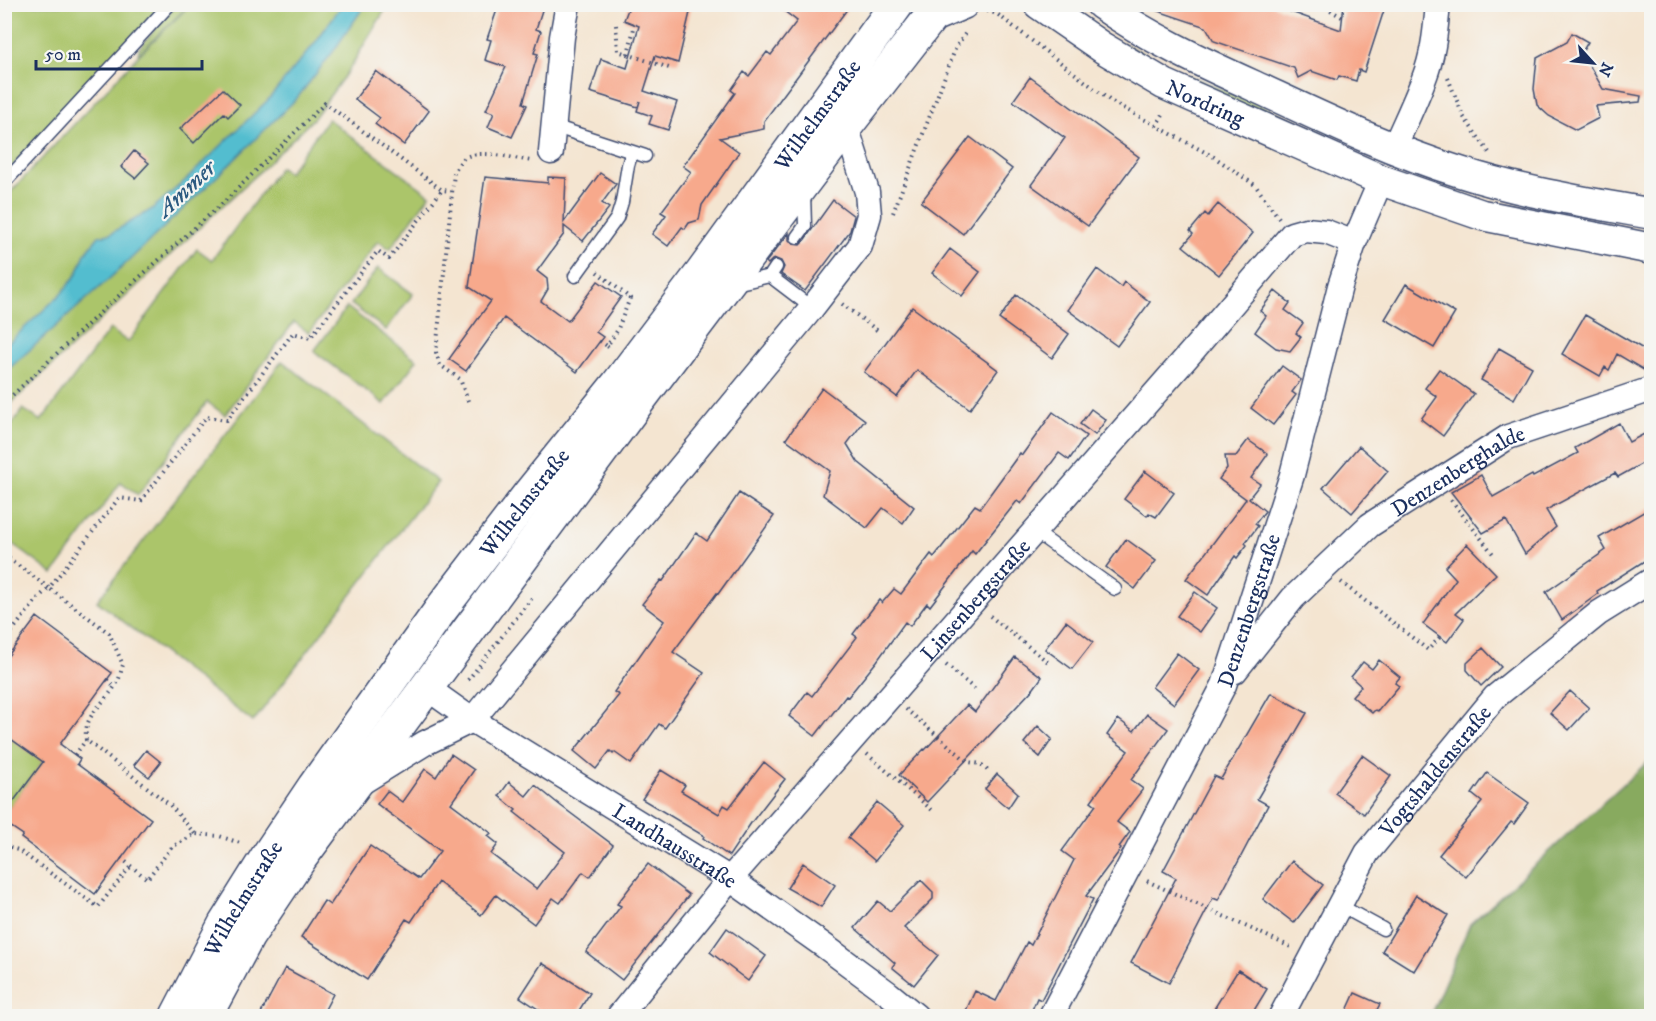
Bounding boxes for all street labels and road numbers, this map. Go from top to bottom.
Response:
street label: Wilhelmstraße [768,55,867,177]
street label: Nordring [1161,75,1249,133]
street label: Denzenberghalde [1386,420,1528,523]
street label: Wilhelmstraße [474,443,576,564]
street label: Denzenbergstraße [1212,531,1287,691]
street label: Linsenbergstraße [915,534,1037,667]
street label: Vogtshaldenstraße [1373,700,1498,843]
street label: Landhausstraße [607,798,742,895]
street label: Wilhelmstraße [198,836,289,962]

